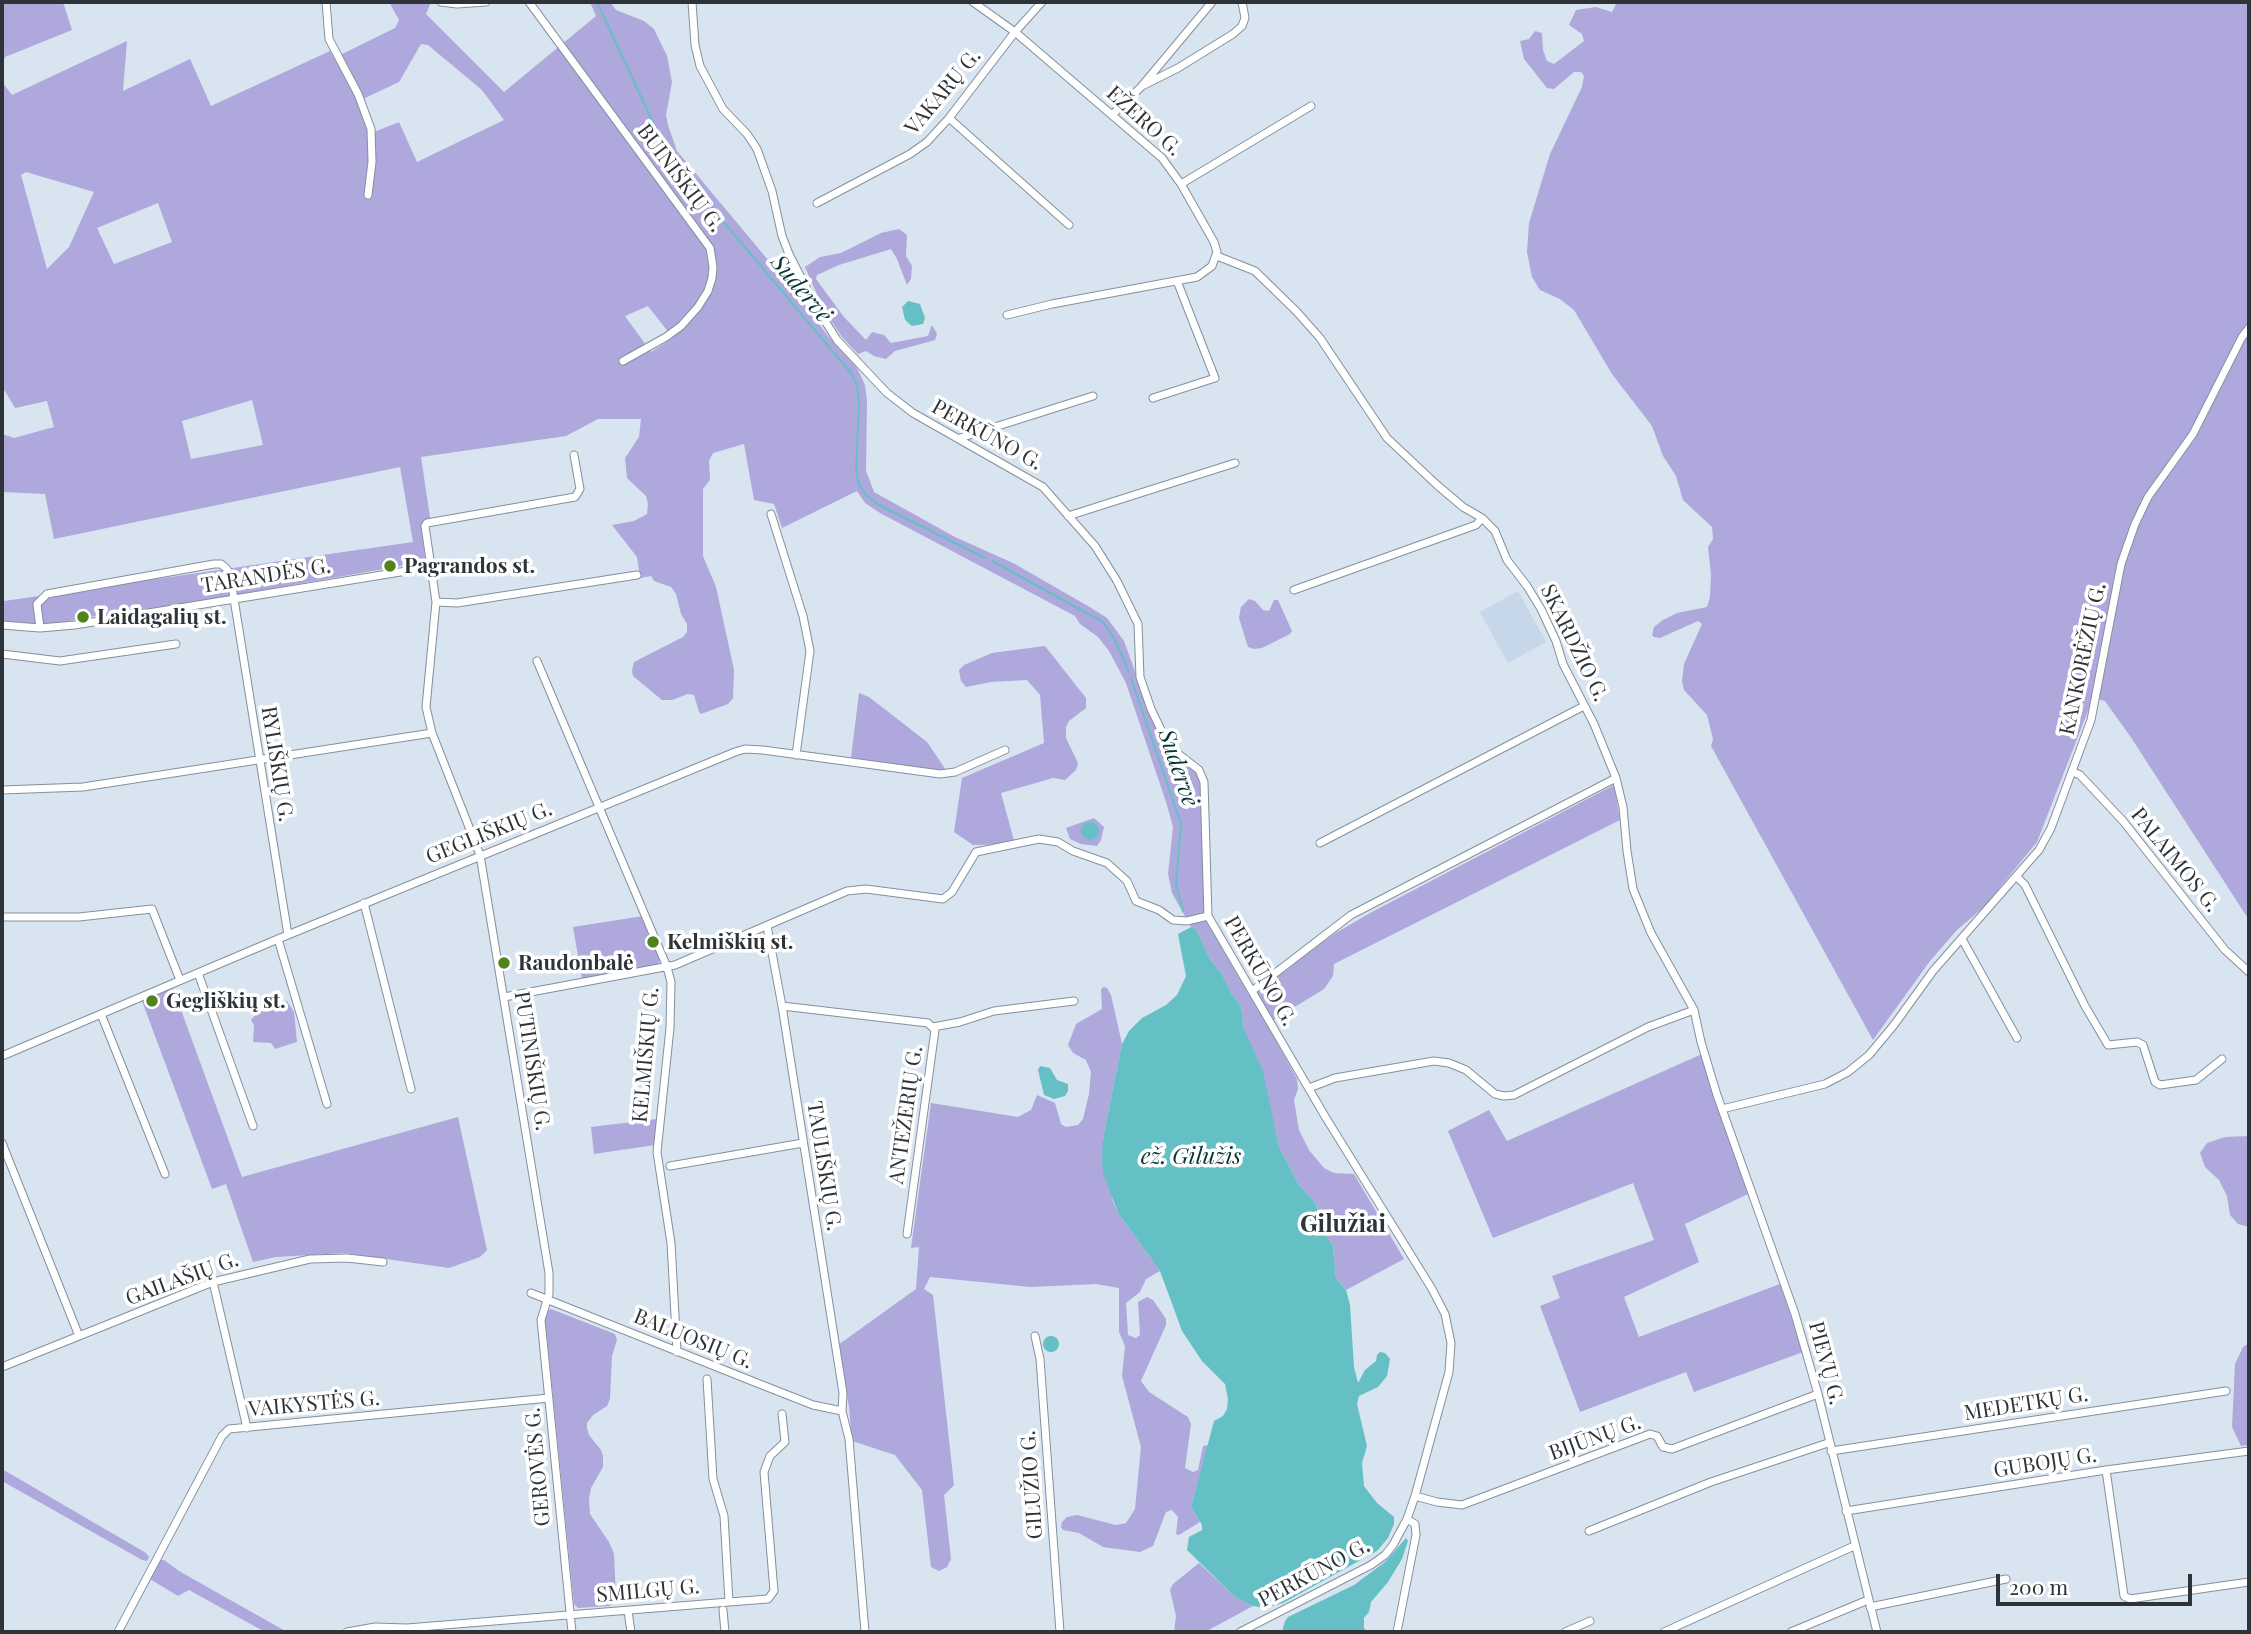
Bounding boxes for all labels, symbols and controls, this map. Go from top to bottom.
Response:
street label: VAKARŲ G. [900,44,986,140]
street label: EŽERO G. [1101,81,1187,161]
street label: BUINIŠKIŲ G. [631,119,729,237]
water label: Sudervė [765,249,837,329]
street label: PERKŪNO G. [927,394,1047,476]
street label: TARANDĖS G. [200,553,332,599]
place label: Pagrandos st. [404,553,535,579]
marker: Pagrandos st. [382,558,398,574]
street label: SKARDŽIO G. [1535,580,1613,706]
street label: KANKORĖŽIŲ G. [2055,581,2111,737]
place label: Laidagalių st. [97,604,227,630]
marker: Laidagalių st. [75,609,91,625]
street label: RYLIŠKIŲ G. [255,705,299,823]
water label: Sudervė [1152,726,1204,810]
street label: GEGLIŠKIŲ G. [422,796,556,870]
street label: PALAIMOS G. [2125,803,2225,917]
street label: PERKŪNO G. [1219,912,1301,1030]
place label: Kelmiškių st. [667,929,793,955]
marker: Kelmiškių st. [645,934,661,950]
place label: Raudonbalė [518,950,634,976]
marker: Raudonbalė [496,955,512,971]
street label: KELMIŠKIŲ G. [628,986,664,1124]
place label: Gegliškių st. [166,988,286,1014]
street label: PUTINIŠKIŲ G. [509,990,555,1132]
marker: Gegliškių st. [144,993,160,1009]
street label: ANTEŽERIŲ G. [884,1044,928,1186]
street label: TAULIŠKIŲ G. [801,1099,847,1233]
water label: ež. Gilužis [1141,1143,1241,1171]
district label: Gilužiai [1300,1211,1386,1239]
street label: GAILAŠIŲ G. [122,1247,242,1311]
street label: BALUOSIŲ G. [630,1304,756,1374]
street label: PIEVŲ G. [1803,1319,1849,1407]
street label: MEDETKŲ G. [1962,1382,2090,1426]
street label: VAIKYSTĖS G. [247,1386,381,1422]
street label: GEROVĖS G. [520,1407,556,1527]
street label: BIJŪNŲ G. [1546,1410,1644,1466]
street label: GILUŽIO G. [1016,1430,1048,1540]
street label: GUBOJŲ G. [1992,1442,2098,1484]
street label: PERKŪNO G. [1254,1533,1374,1613]
scale bar [1999,1560,2195,1604]
text: 200 m [2009,1572,2068,1600]
street label: SMILGŲ G. [595,1574,701,1608]

